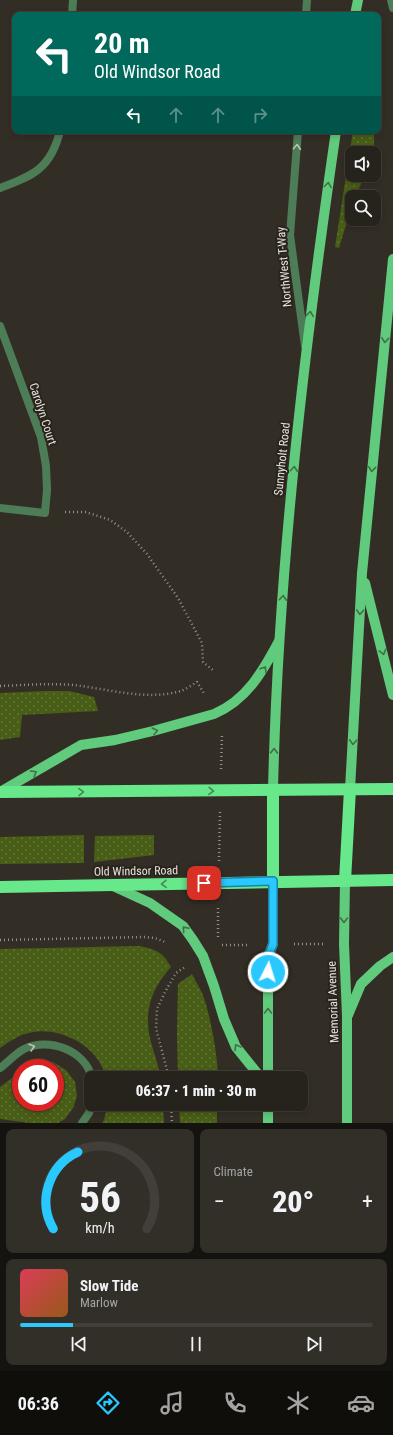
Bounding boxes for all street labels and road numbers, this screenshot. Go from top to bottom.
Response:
street label: NorthWest T-Way [274,226,294,308]
street label: Carolyn Court [26,381,60,447]
street label: Sunnyholt Road [271,422,293,496]
street label: Old Windsor Road [94,863,178,879]
street label: Memorial Avenue [325,960,341,1043]

